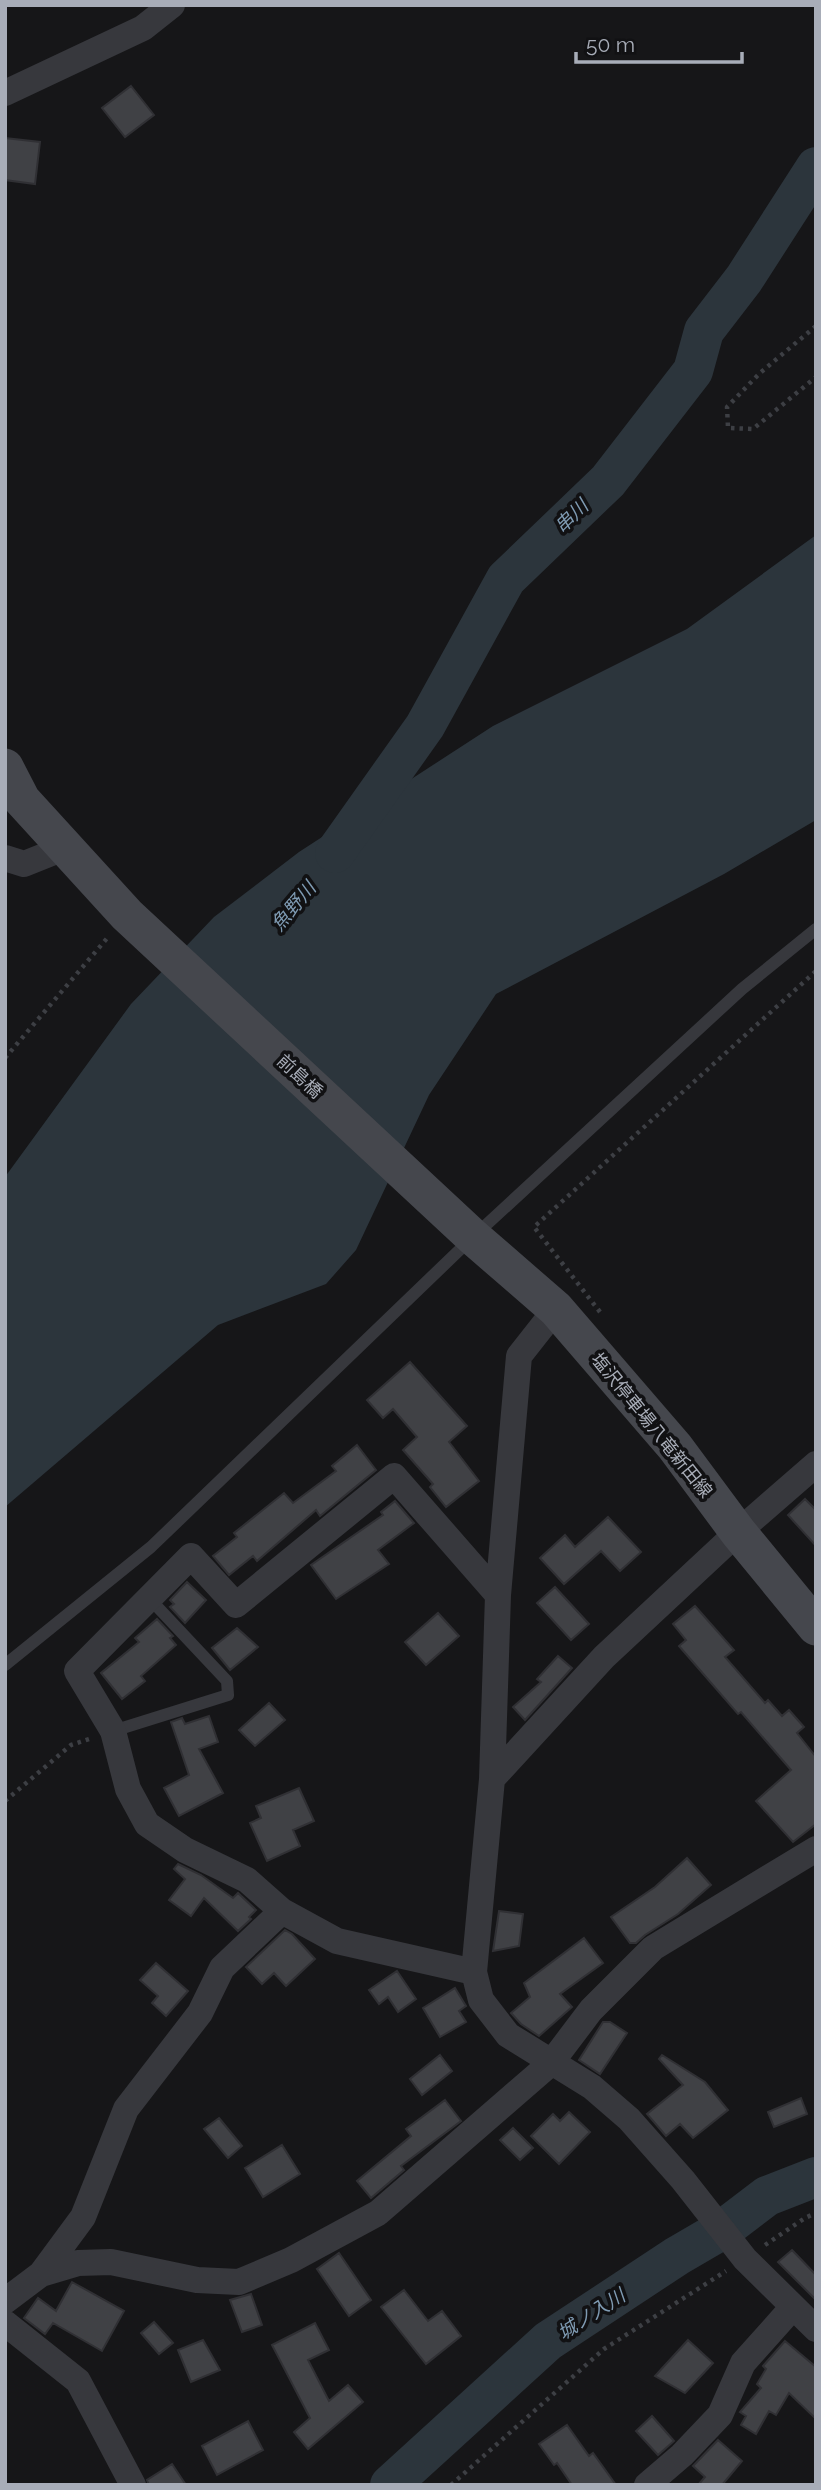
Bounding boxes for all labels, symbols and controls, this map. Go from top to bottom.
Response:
scale bar [576,21,742,65]
text: 50 m [586,32,635,57]
water label: 串川 [550,494,594,537]
water label: 魚野川 [266,876,321,935]
street label: 前島橋 [273,1050,327,1102]
street label: 塩沢停車場八竜新田線 [587,1348,717,1502]
water label: 城ノ入川 [553,2283,631,2344]

